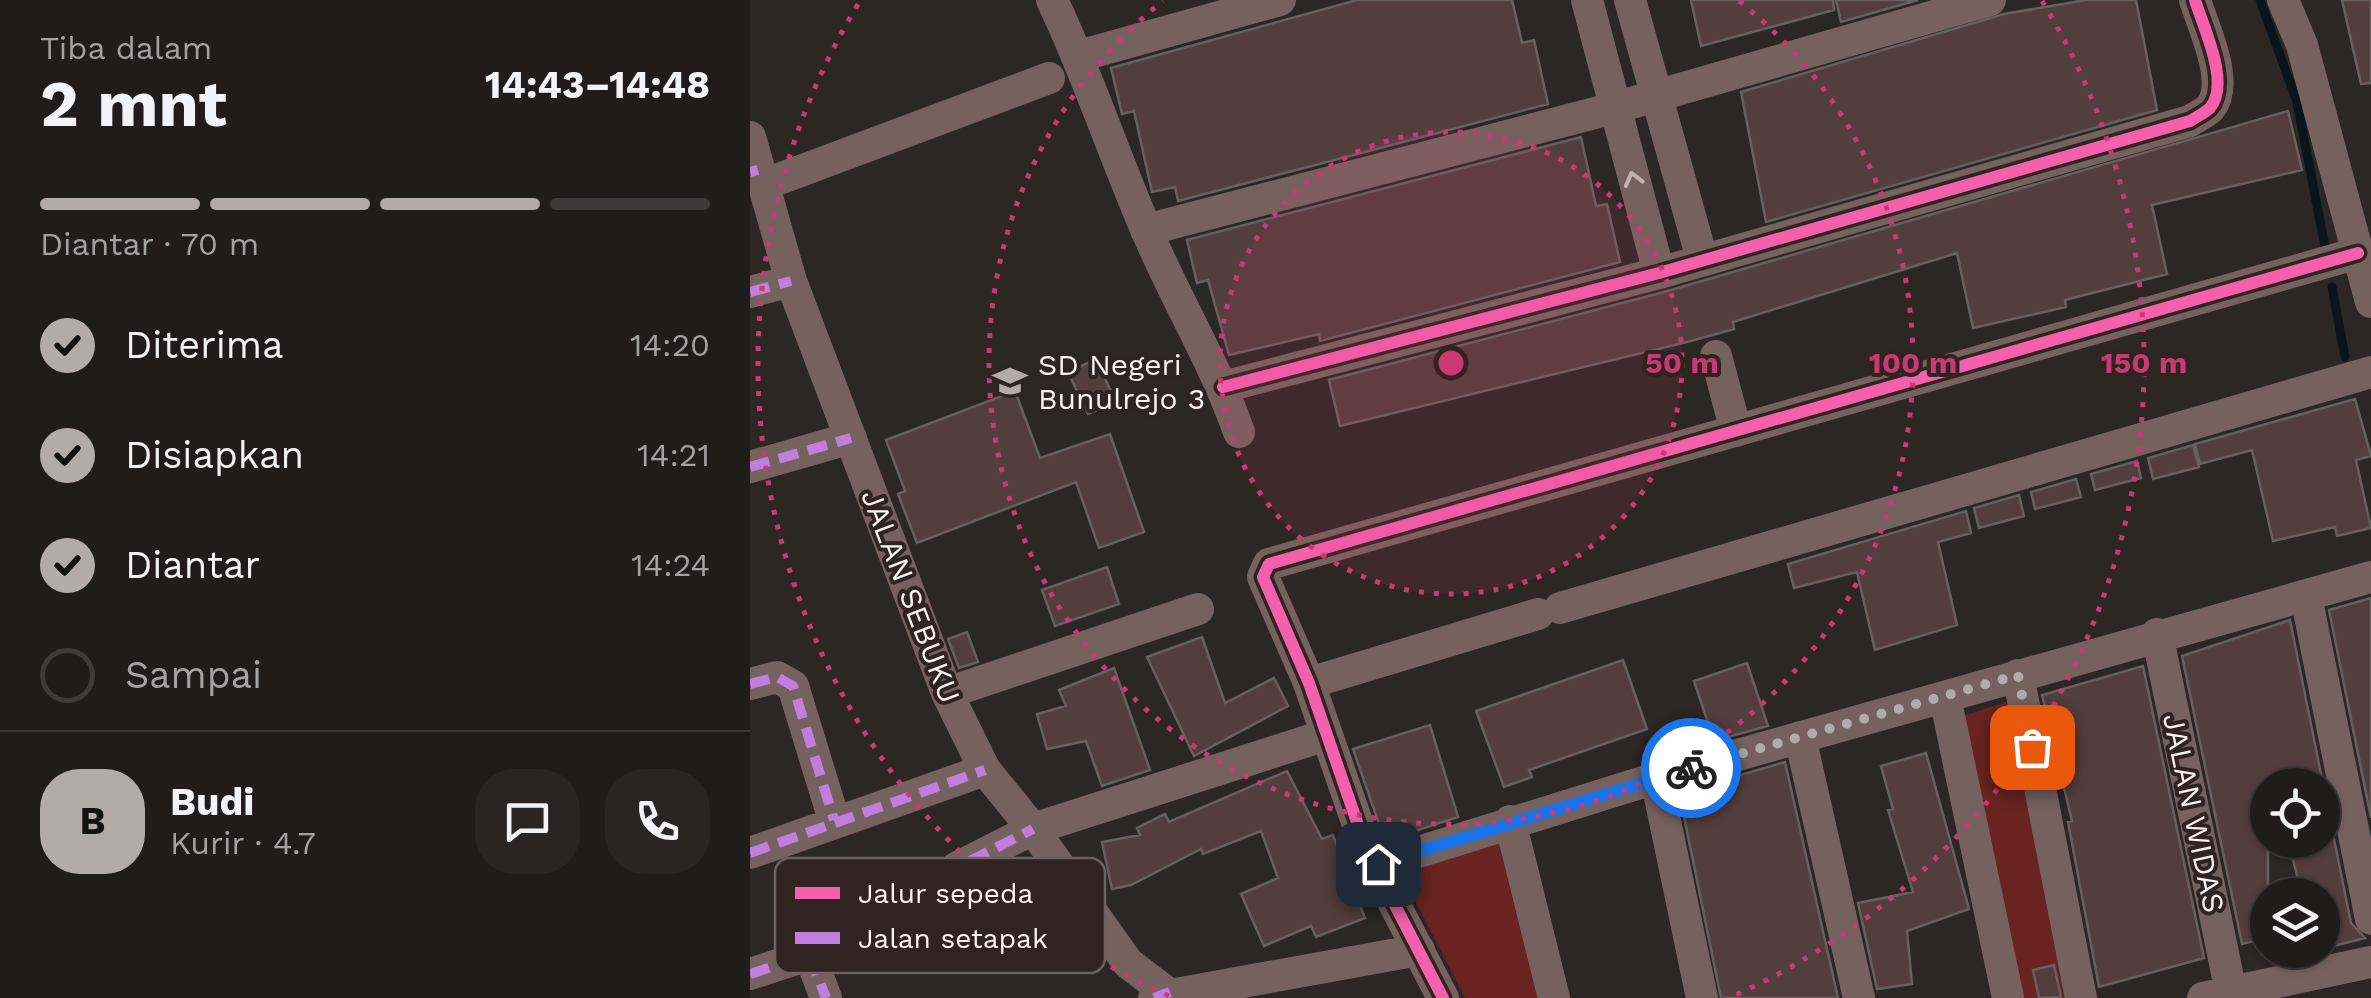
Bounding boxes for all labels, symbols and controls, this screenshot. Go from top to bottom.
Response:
text: Tiba dalam [40,29,212,67]
text: 14:43–14:48 [485,63,710,107]
text: 2 mnt [40,66,227,142]
one-way arrow [1624,171,1645,188]
text: Diantar · 70 m [40,225,259,263]
icon: check [40,318,95,373]
text: Diterima [125,323,284,367]
text: 14:20 [630,326,710,364]
centre of rings [1433,345,1469,381]
text: 50 m [1645,345,1719,380]
text: 100 m [1869,345,1957,380]
text: 150 m [2101,345,2187,380]
place label: SD Negeri Bunulrejo 3 [1038,347,1205,416]
school or university icon: SD Negeri Bunulrejo 3 [991,362,1029,400]
icon: check [40,428,95,483]
text: Disiapkan [125,433,304,477]
text: 14:21 [637,436,710,474]
street label: JALAN SEBUKU [854,484,968,708]
icon: check [40,538,95,593]
text: Diantar [125,543,260,587]
text: 14:24 [631,546,710,584]
text: Sampai [125,653,262,697]
pin [1990,705,2075,790]
street label: JALAN WIDAS [2156,710,2232,916]
courier [1641,718,1741,818]
icon: bag [2005,720,2060,775]
icon: bike [1664,741,1719,796]
map controls [2250,768,2340,968]
button: locate [2250,768,2340,858]
button: chat [475,769,580,874]
button: phone [605,769,710,874]
text: Budi [170,780,254,824]
text: B [80,799,106,843]
pin [1336,822,1421,907]
text: Kurir · 4.7 [170,824,316,862]
icon: home [1351,837,1406,892]
legend [775,858,1105,973]
text: Jalur sepeda [858,877,1034,910]
button: layers [2250,878,2340,968]
text: Jalan setapak [858,922,1048,955]

